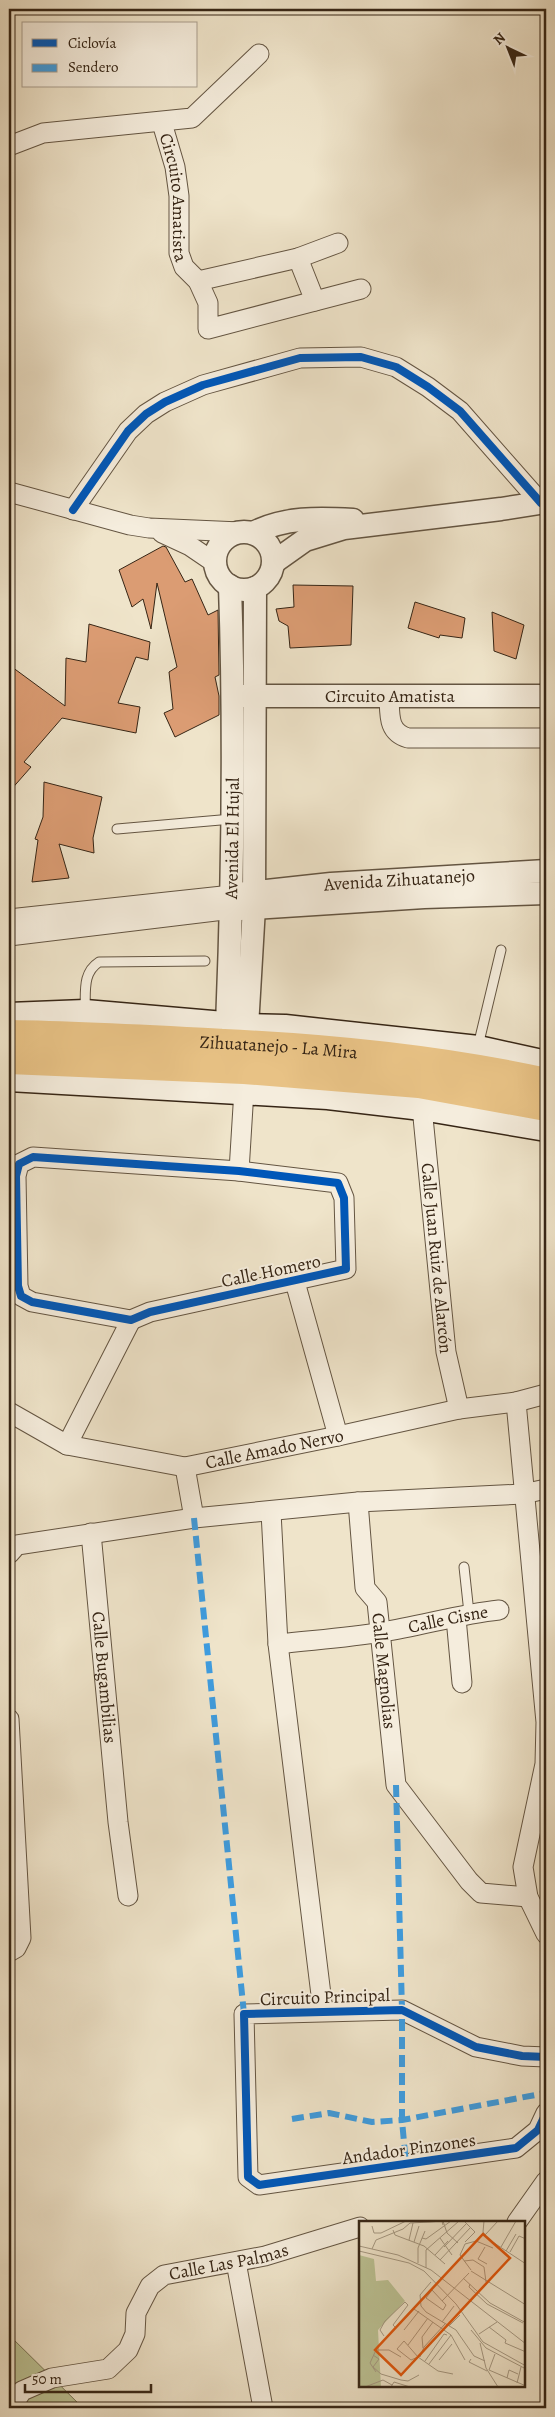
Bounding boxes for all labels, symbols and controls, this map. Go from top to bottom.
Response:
legend [22,22,198,88]
north arrow [482,22,532,72]
text: N [489,28,510,49]
text: Ciclovía [68,33,116,53]
text: Sendero [68,57,118,77]
street label: Circuito Amatista [154,130,193,266]
street label: Circuito Amatista [325,684,456,708]
street label: Avenida El Hujal [219,777,245,901]
street label: Avenida Zihuatanejo [322,863,476,897]
street label: Zihuatanejo - La Mira [199,1030,359,1065]
street label: Calle Juan Ruiz de Alarcón [416,1162,458,1355]
street label: Calle Homero [219,1249,323,1293]
street label: Calle Amado Nervo [203,1423,346,1475]
street label: Calle Cisne [406,1599,490,1639]
street label: Calle Bugambilias [86,1610,123,1744]
street label: Calle Magnolias [366,1612,402,1730]
street label: Circuito Principal [260,1983,391,2011]
street label: Andador Pinzones [340,2128,477,2170]
inset map [359,2221,525,2387]
street label: Calle Las Palmas [167,2238,291,2286]
scale bar [25,2362,151,2394]
text: 50 m [32,2369,62,2389]

